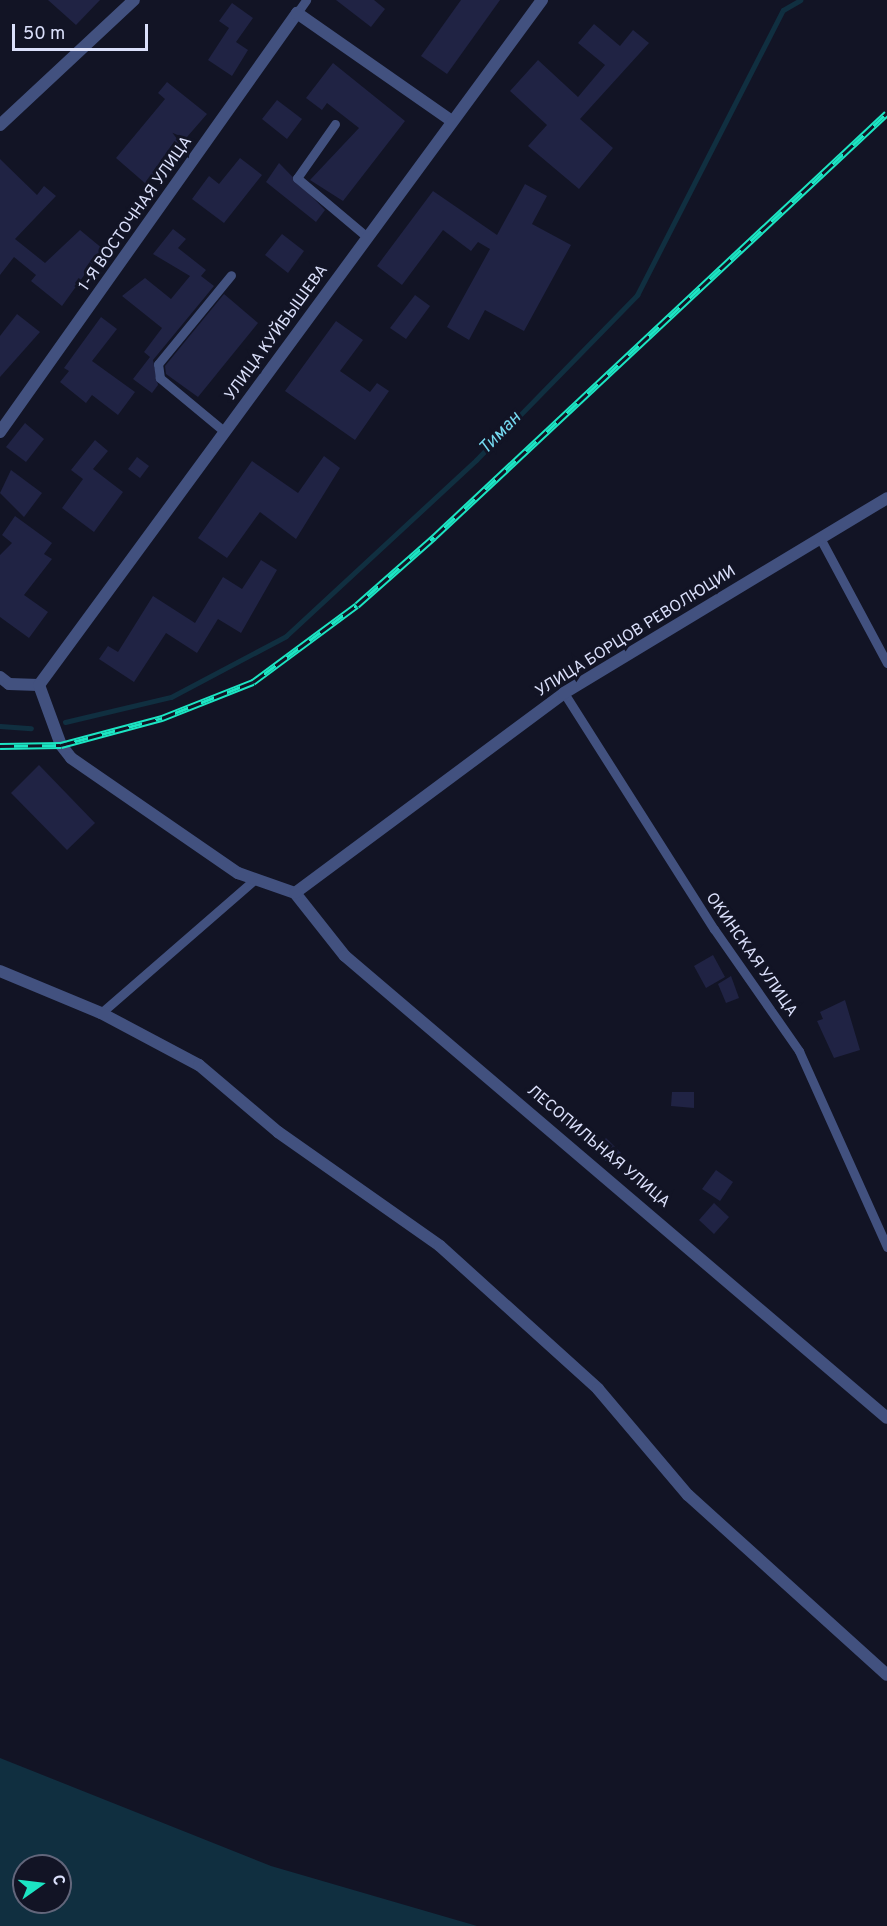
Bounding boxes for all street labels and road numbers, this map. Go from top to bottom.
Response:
street label: 1-Я ВОСТОЧНАЯ УЛИЦА [75,133,197,295]
street label: УЛИЦА КУЙБЫШЕВА [221,261,333,405]
street label: УЛИЦА БОРЦОВ РЕВОЛЮЦИИ [532,562,740,702]
street label: ОКИНСКАЯ УЛИЦА [701,889,801,1021]
street label: ЛЕСОПИЛЬНАЯ УЛИЦА [523,1082,673,1212]

